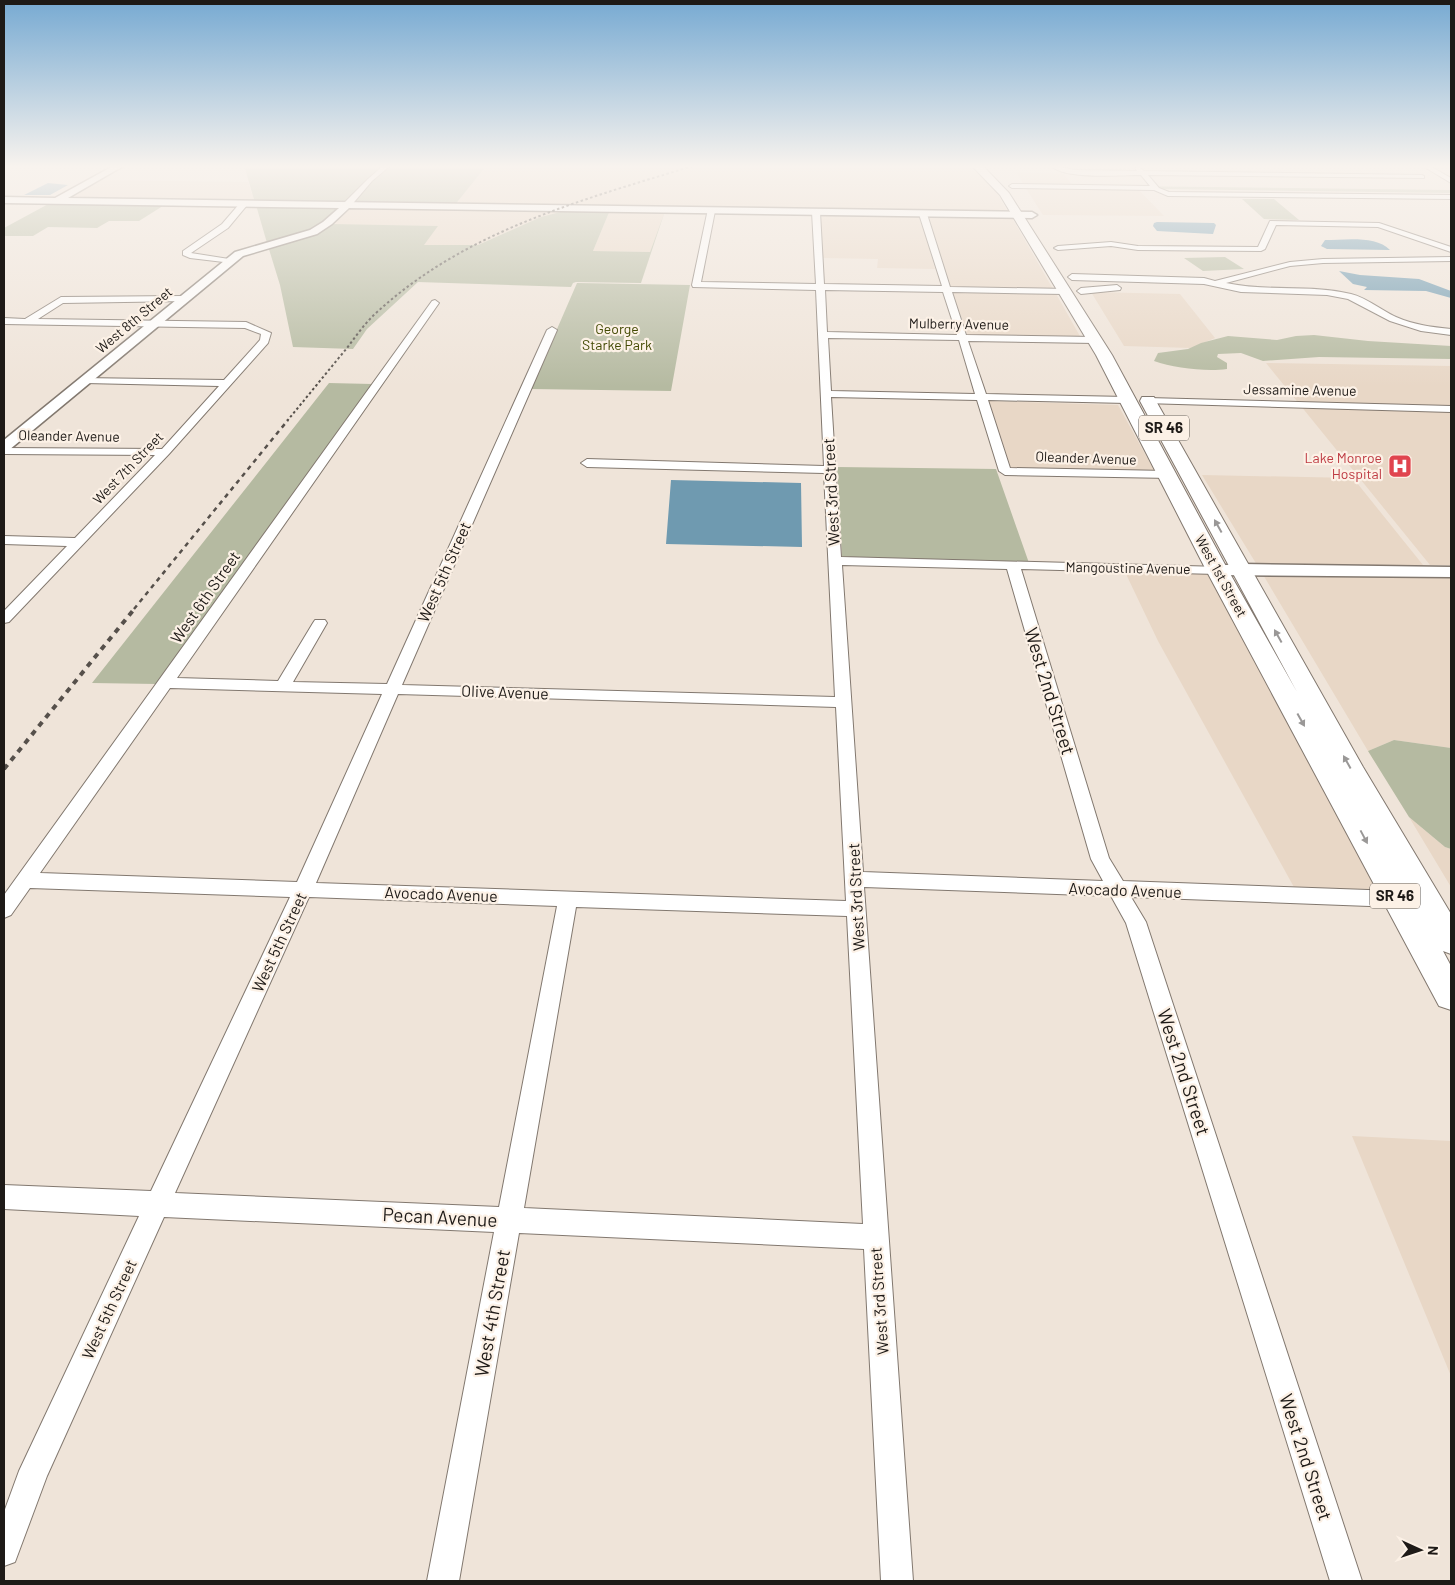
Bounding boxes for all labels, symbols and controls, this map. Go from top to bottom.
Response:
street label: West 8th Street [92,283,175,357]
street label: Mulberry Avenue [909,314,1009,333]
park label: George Starke Park [582,320,652,353]
street label: Jessamine Avenue [1243,380,1357,399]
road number: SR 46 [1139,416,1189,440]
street label: Oleander Avenue [18,426,120,445]
street label: West 7th Street [89,428,166,507]
street label: West 3rd Street [818,438,843,546]
street label: Oleander Avenue [1035,447,1137,468]
place label: Lake Monroe Hospital [1305,449,1382,482]
hospital icon: Lake Monroe Hospital [1387,453,1413,479]
street label: West 5th Street [413,519,474,625]
one-way arrow [1214,519,1223,533]
street label: West 1st Street [1192,532,1251,620]
street label: West 6th Street [166,547,243,646]
street label: Mangoustine Avenue [1065,558,1191,577]
street label: West 2nd Street [1020,624,1081,757]
one-way arrow [1274,628,1282,643]
street label: Olive Avenue [461,680,549,703]
one-way arrow [1296,713,1305,726]
one-way arrow [1342,755,1351,768]
one-way arrow [1360,830,1368,844]
street label: West 3rd Street [843,843,868,951]
street label: Avocado Avenue [1068,878,1182,901]
street label: Avocado Avenue [384,882,498,905]
road number: SR 46 [1370,884,1420,908]
street label: West 5th Street [247,889,310,995]
street label: West 2nd Street [1153,1006,1216,1138]
street label: Pecan Avenue [382,1202,498,1231]
street label: West 4th Street [469,1247,514,1378]
street label: West 3rd Street [865,1247,892,1356]
street label: West 5th Street [77,1256,140,1362]
street label: West 2nd Street [1275,1391,1338,1523]
north arrow [1395,1525,1445,1575]
text: N [1425,1546,1442,1556]

